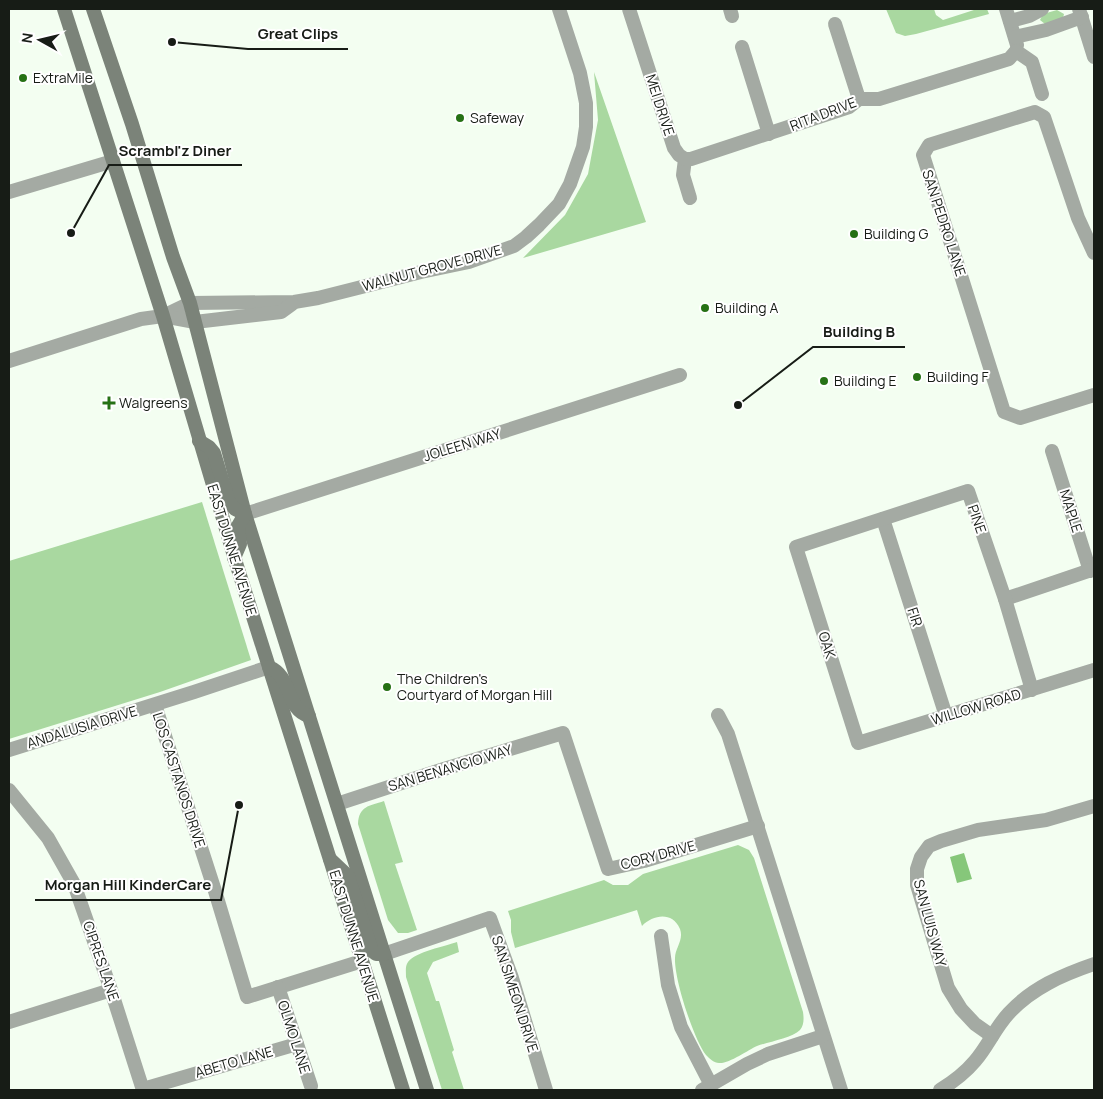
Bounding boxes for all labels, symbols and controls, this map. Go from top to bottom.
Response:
north arrow [15,15,65,65]
callout: Great Clips [248,19,348,49]
text: Great Clips [258,23,338,44]
text: N [17,32,37,44]
place label: ExtraMile [33,68,93,87]
marker: ExtraMile [17,72,29,84]
street label: MEI DRIVE [642,72,679,138]
street label: RITA DRIVE [787,92,859,135]
place label: Safeway [470,108,525,127]
marker: Safeway [454,112,466,124]
callout: Scrambl'z Diner [109,135,242,165]
text: Scrambl'z Diner [119,140,231,161]
street label: SAN PEDRO LANE [918,167,971,279]
place label: Building G [864,224,928,243]
marker: Building G [848,228,860,240]
street label: WALNUT GROVE DRIVE [360,240,504,295]
place label: Building A [715,298,778,317]
marker: Building A [699,302,711,314]
callout: Building B [813,317,905,347]
text: Building B [823,321,895,342]
place label: Building F [927,367,988,386]
place label: Building E [834,371,896,390]
marker: Building F [911,371,923,383]
marker: Building E [818,375,830,387]
place label: Walgreens [119,393,188,412]
marker: Walgreens [103,397,115,409]
street label: JOLEEN WAY [421,424,503,465]
street label: EAST DUNNE AVENUE [203,482,262,618]
street label: MAPLE [1056,487,1087,535]
street label: PINE [964,502,991,536]
street label: FIR [903,605,928,629]
street label: OAK [814,629,841,661]
place label: The Children's Courtyard of Morgan Hill [397,669,552,704]
marker: The Children's Courtyard of Morgan Hill [381,681,393,693]
street label: WILLOW ROAD [929,684,1023,729]
street label: ANDALUSIA DRIVE [24,701,139,752]
street label: LOS CASTANOS DRIVE [149,710,210,850]
street label: SAN BENANCIO WAY [386,740,514,795]
street label: CORY DRIVE [618,835,697,874]
street label: EAST DUNNE AVENUE [325,868,384,1004]
callout: Morgan Hill KinderCare [35,870,221,900]
text: Morgan Hill KinderCare [45,874,211,895]
street label: SAN LUIS WAY [910,877,951,969]
street label: CIPRES LANE [79,918,124,1003]
street label: SAN SIMEON DRIVE [488,933,543,1055]
street label: OLMO LANE [274,998,315,1076]
street label: ABETO LANE [193,1041,275,1082]

